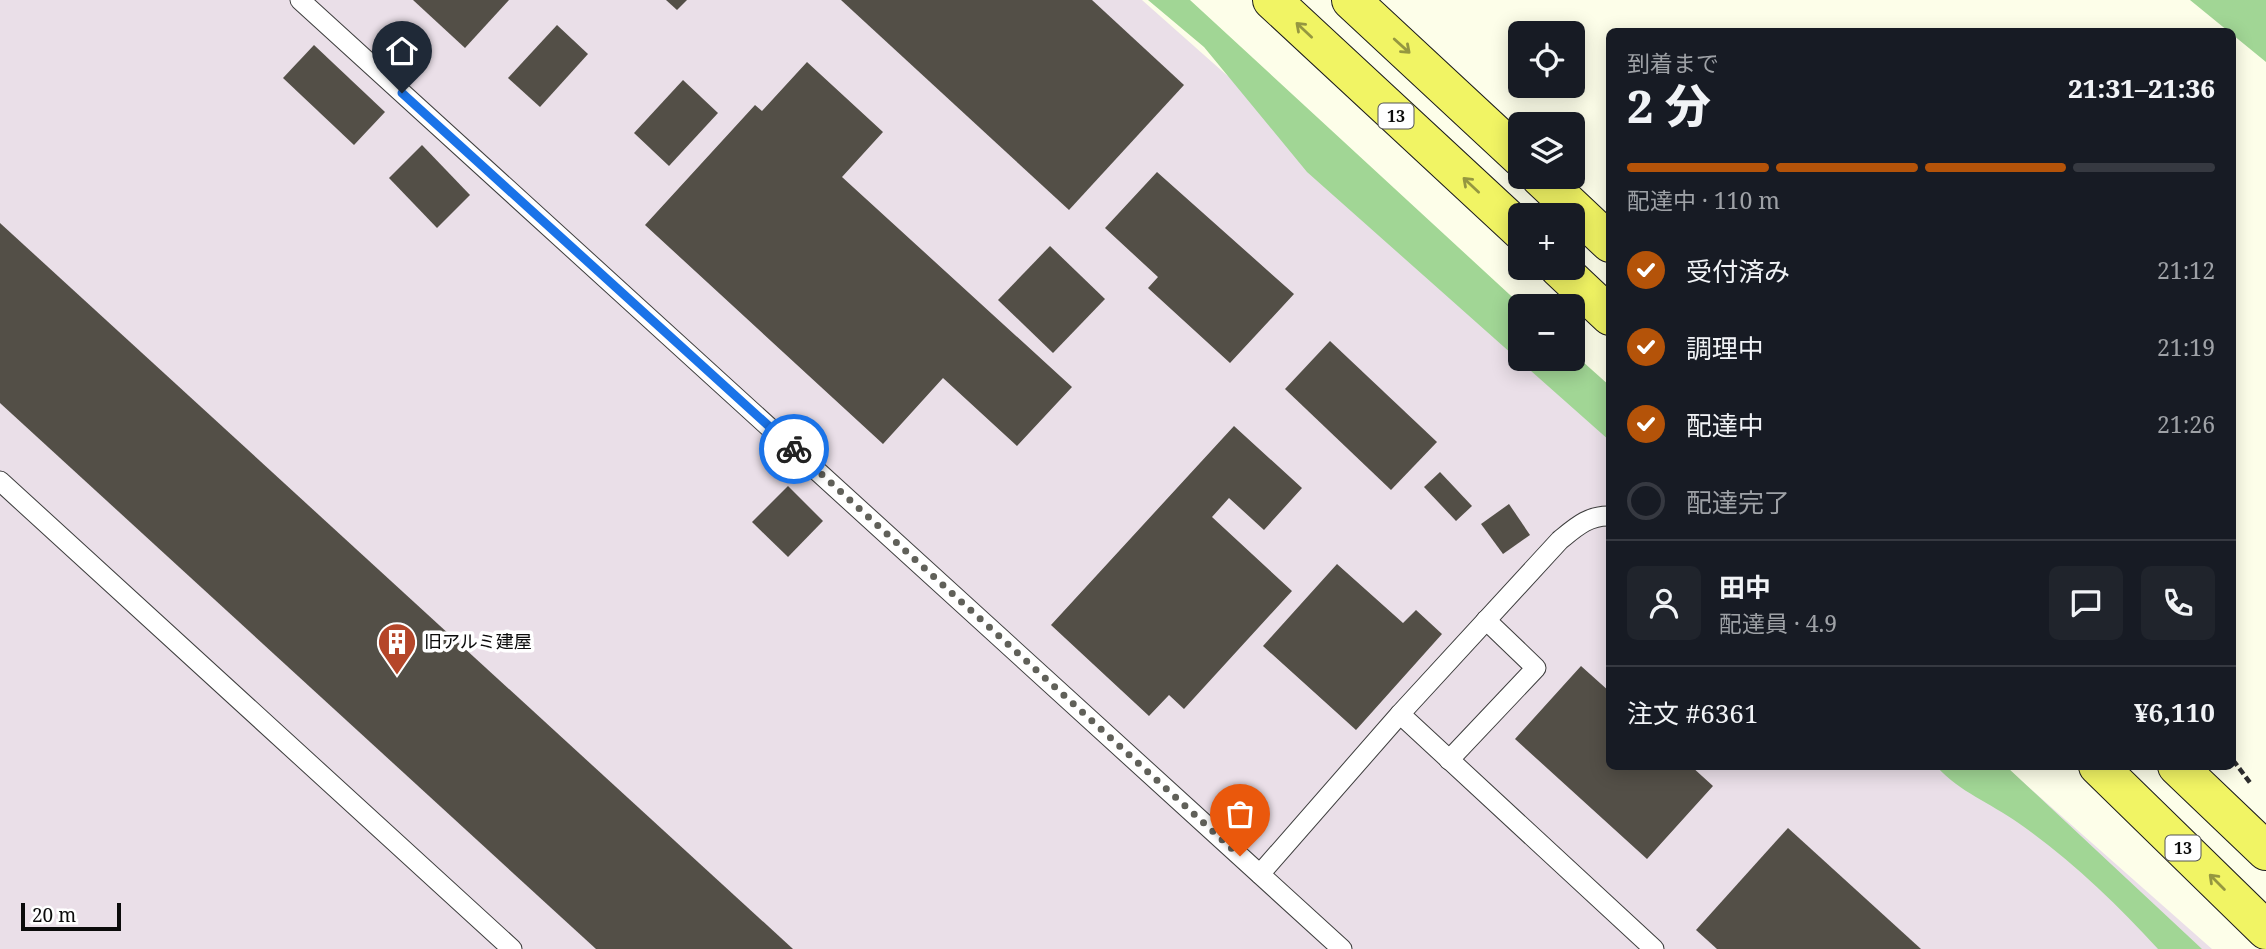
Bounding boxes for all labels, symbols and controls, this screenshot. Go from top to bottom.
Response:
pin [372,21,432,93]
map controls [1508,21,1585,371]
button: locate [1508,21,1585,98]
one-way arrow [1295,22,1313,38]
icon: home [383,32,421,70]
one-way arrow [1393,38,1411,54]
text: 到着まで [1627,47,1719,79]
text: 21:31–21:36 [2068,70,2215,106]
text: 2 分 [1627,74,1711,136]
road number: 13 [1378,104,1414,128]
button: layers [1508,112,1585,189]
one-way arrow [1463,176,1480,193]
text: 配達中 · 110 m [1627,184,1780,216]
button: + [1508,203,1585,280]
icon: check [1627,251,1665,289]
text: 受付済み [1686,253,1790,289]
text: 21:12 [2157,254,2215,286]
button: − [1508,294,1585,371]
icon: check [1627,328,1665,366]
text: 調理中 [1686,330,1764,366]
text: 21:19 [2157,331,2215,363]
icon: check [1627,405,1665,443]
text: 配達中 [1686,407,1764,443]
text: 21:26 [2157,408,2215,440]
courier [759,414,829,484]
icon: bike [775,430,813,468]
text: 配達完了 [1686,484,1790,520]
button: person [1627,566,1701,640]
button: chat [2049,566,2123,640]
button: phone [2141,566,2215,640]
text: 田中 [1719,569,1771,605]
text: 配達員 · 4.9 [1719,607,1837,639]
building icon: 旧アルミ建屋 [376,621,418,676]
place label: 旧アルミ建屋 [424,629,532,653]
text: ¥6,110 [2134,694,2215,730]
text: 注文 #6361 [1627,695,1758,731]
pin [1210,784,1270,856]
icon: bag [1221,795,1259,833]
road number: 13 [2166,835,2200,860]
one-way arrow [2209,873,2226,890]
scale bar [21,900,121,932]
text: 20 m [32,902,76,928]

